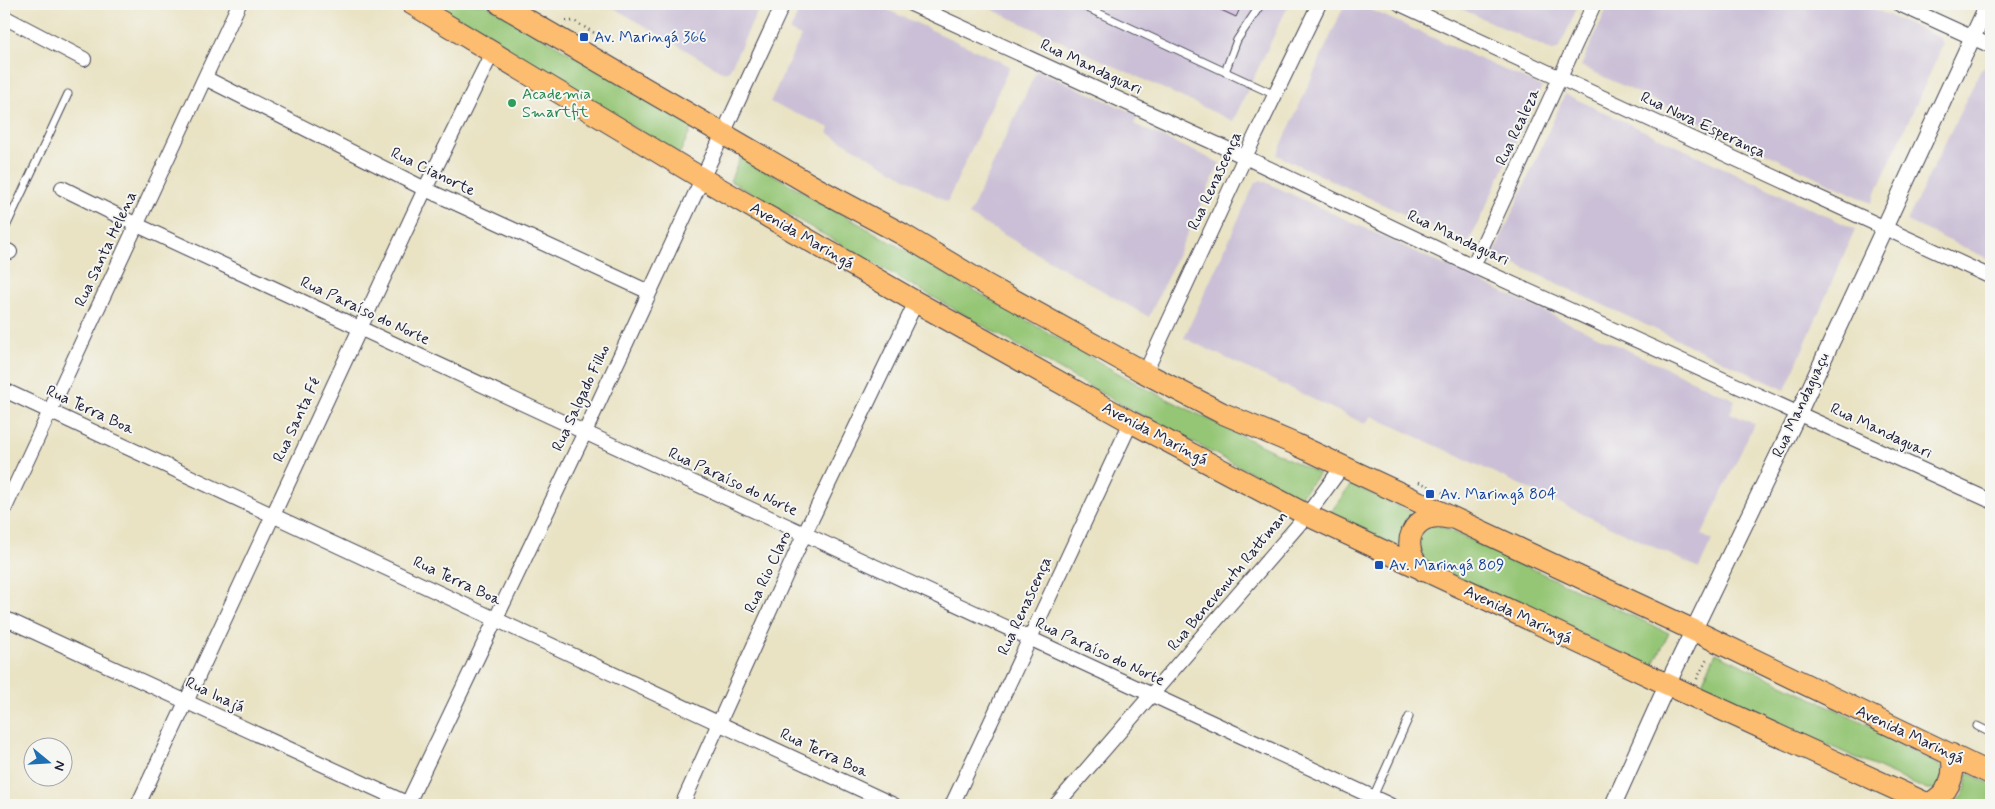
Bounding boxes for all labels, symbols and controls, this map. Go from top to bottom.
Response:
place label: Av. Maringá 366 [594,27,707,48]
marker: Av. Maringá 366 [578,31,590,43]
street label: Rua Mandaguari [1037,34,1146,100]
place label: Academia Smartfit [522,84,591,123]
street label: Rua Realeza [1491,85,1545,169]
street label: Rua Nova Esperança [1637,87,1769,163]
marker: Academia Smartfit [506,97,518,109]
street label: Rua Renascença [1183,128,1247,234]
street label: Rua Cianorte [387,142,479,202]
street label: Rua Santa Helena [70,188,142,310]
street label: Avenida Maringá [746,198,858,274]
street label: Rua Mandaguari [1404,205,1513,271]
street label: Rua Paraíso do Norte [297,272,433,350]
street label: Rua Salgado Filho [547,341,616,455]
street label: Rua Mandaguaçu [1767,349,1835,461]
street label: Rua Santa Fé [268,374,326,466]
street label: Rua Terra Boa [42,380,138,440]
street label: Avenida Maringá [1098,397,1212,471]
street label: Rua Mandaguari [1827,398,1936,464]
street label: Rua Paraíso do Norte [665,443,801,521]
place label: Av. Maringá 804 [1440,484,1557,505]
marker: Av. Maringá 804 [1424,488,1436,500]
street label: Rua Benevenutu Rattman [1163,506,1293,656]
street label: Rua Rio Claro [740,527,796,617]
street label: Rua Terra Boa [409,551,505,611]
street label: Rua Renascença [993,553,1057,659]
place label: Av. Maringá 809 [1389,555,1505,576]
marker: Av. Maringá 809 [1373,559,1385,571]
street label: Avenida Maringá [1460,581,1576,649]
street label: Rua Paraíso do Norte [1032,613,1168,691]
street label: Rua Inajá [182,672,248,718]
street label: Avenida Maringá [1852,701,1968,769]
street label: Rua Terra Boa [776,723,872,783]
north arrow [22,736,72,786]
text: N [49,758,69,773]

